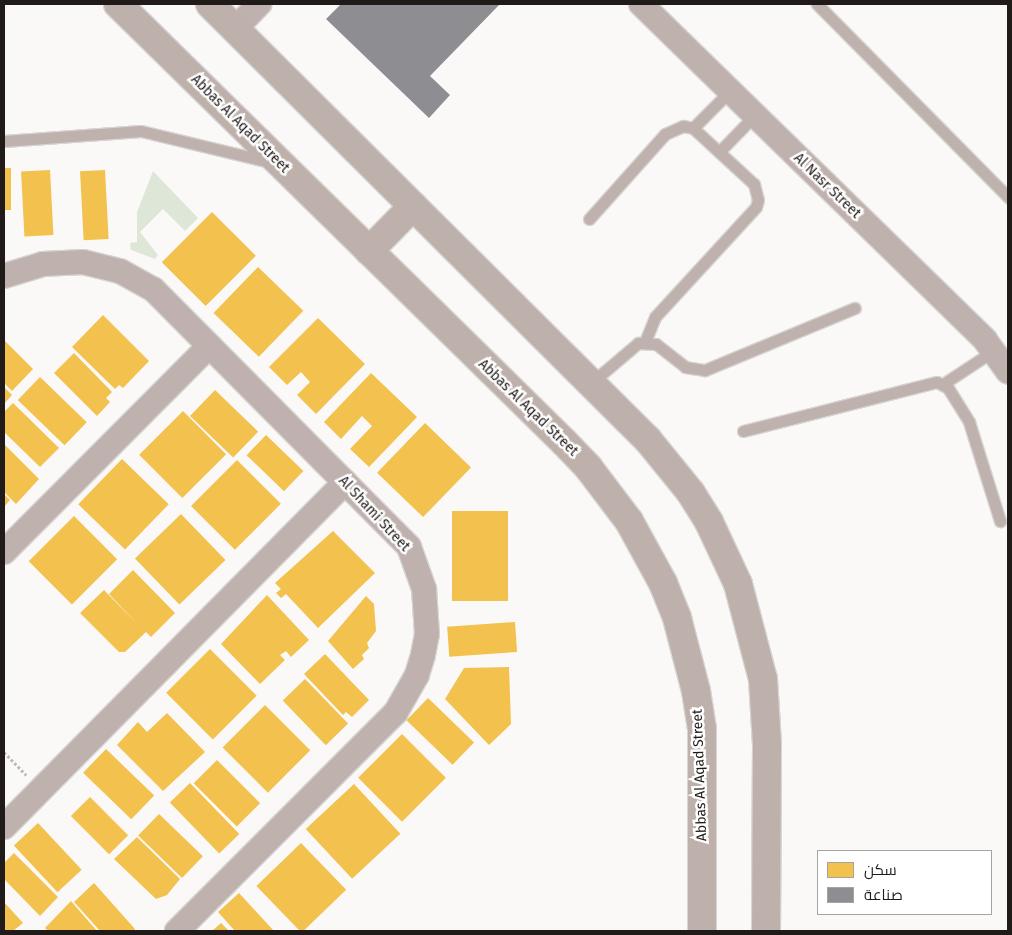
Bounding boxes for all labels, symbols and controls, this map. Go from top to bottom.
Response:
street label: Abbas Al Aqad Street [187,71,293,177]
street label: Al Nasr Street [790,150,864,222]
street label: Abbas Al Aqad Street [475,356,581,460]
street label: Al Shami Street [335,473,413,555]
street label: Abbas Al Aqad Street [689,709,711,841]
legend [817,850,992,915]
text: سكن [864,861,897,879]
text: صناعة [864,886,903,904]

